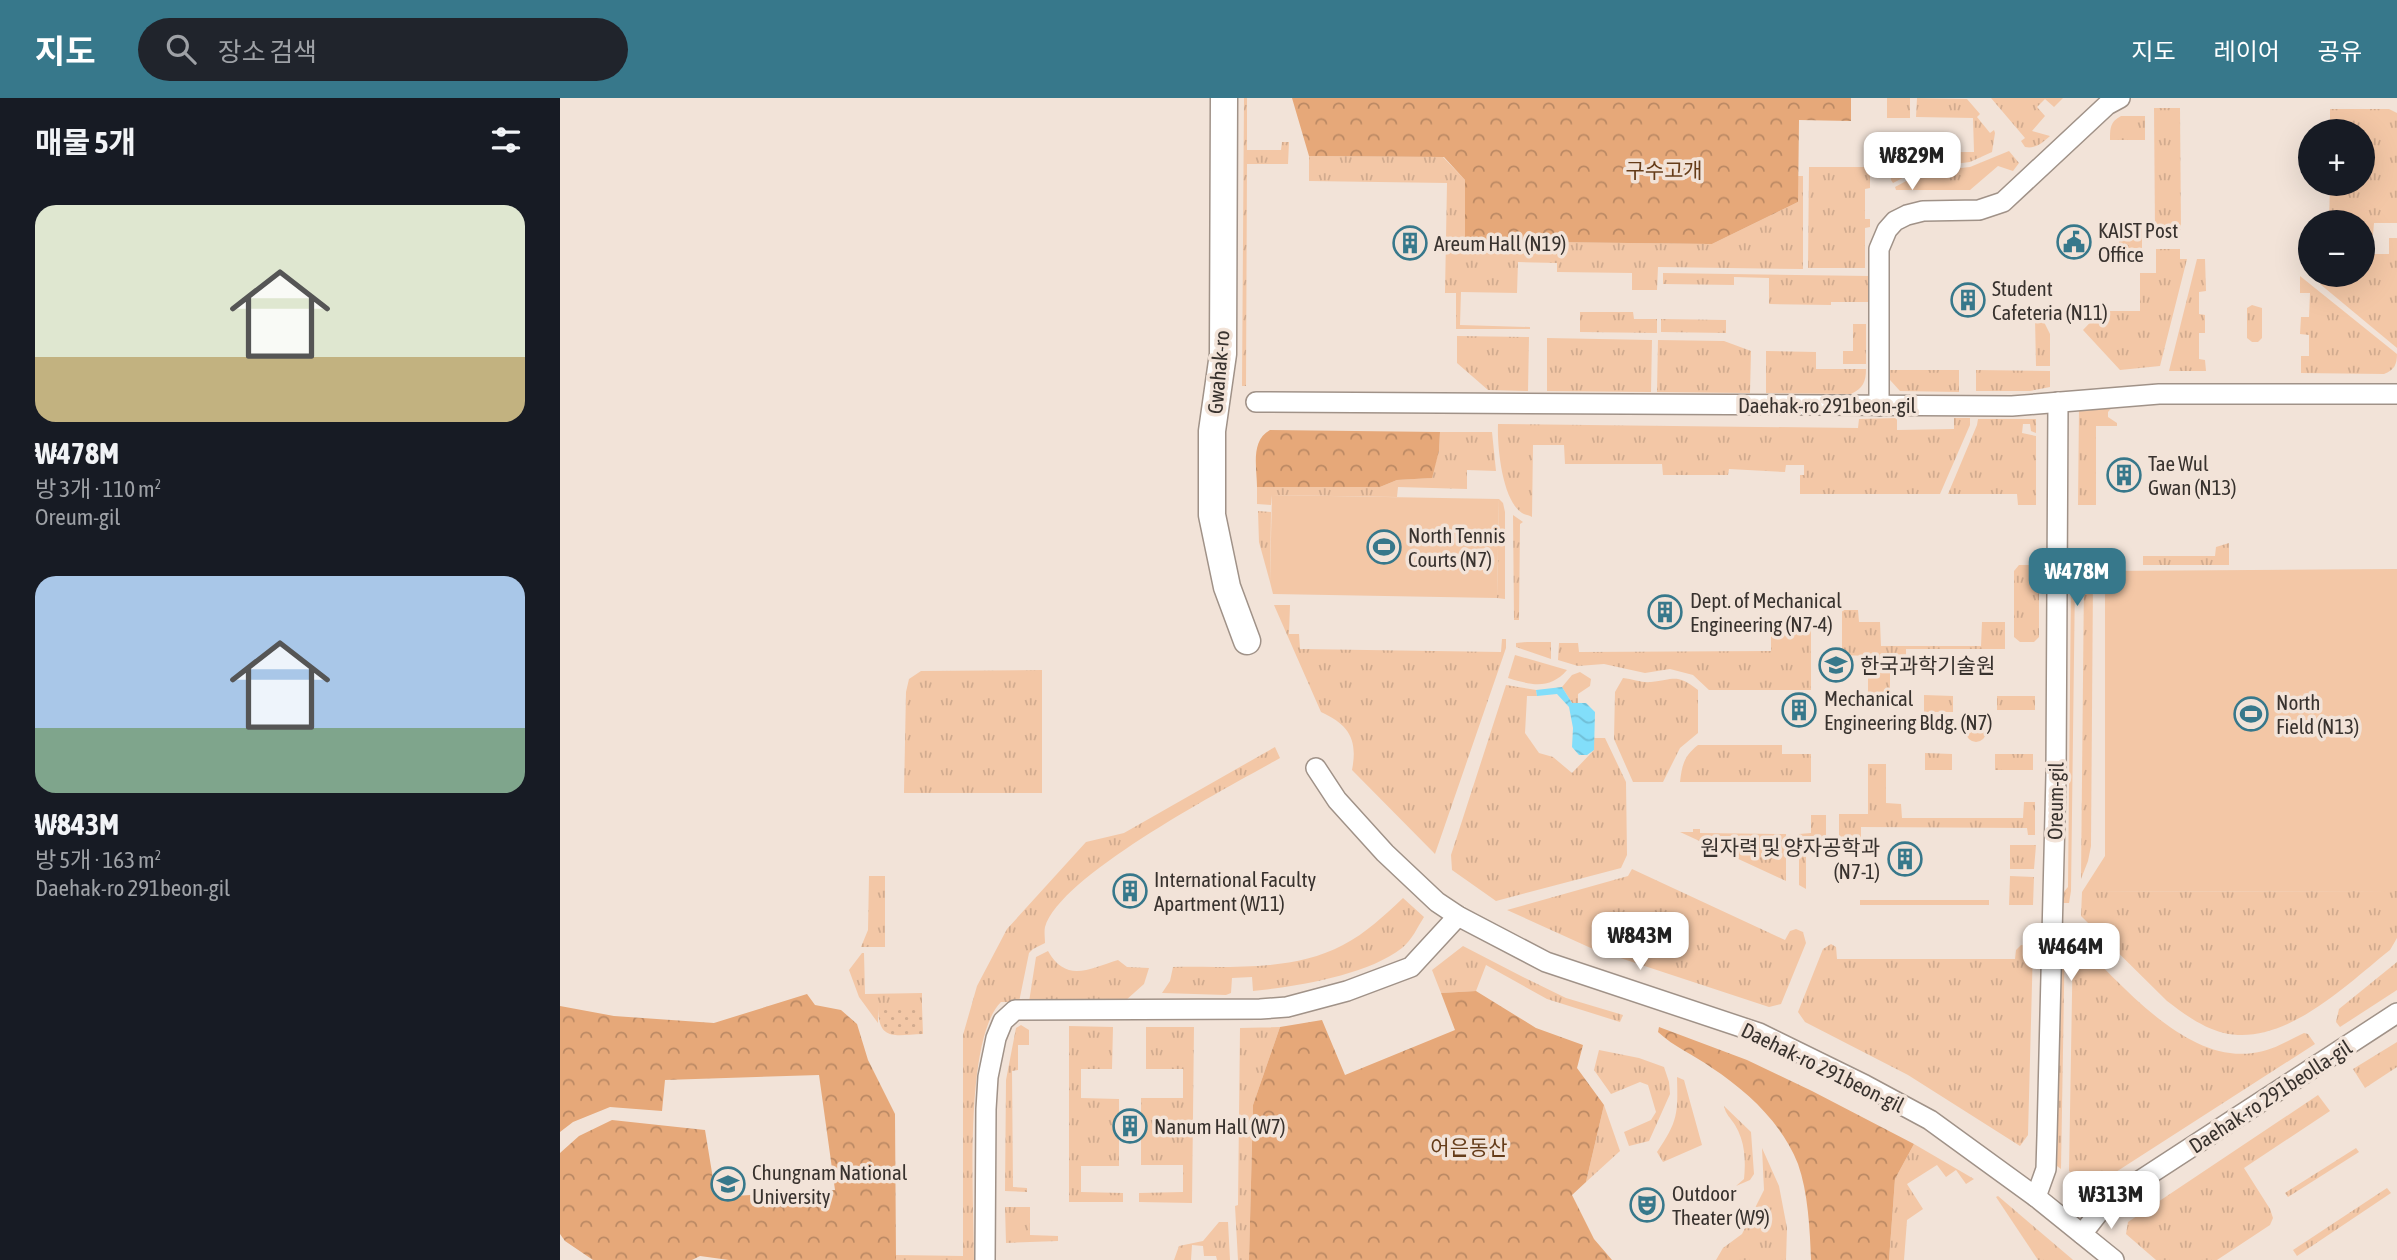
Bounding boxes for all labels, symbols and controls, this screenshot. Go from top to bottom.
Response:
search box [138,18,628,81]
icon: search [162,30,200,68]
text: 지도 [35,32,96,70]
text: 장소 검색 [218,37,317,67]
text: 지도 [2131,38,2176,65]
text: 레이어 [2214,38,2280,65]
text: 공유 [2318,38,2362,65]
map controls [2298,119,2375,287]
button: + [2298,119,2375,196]
icon: filters [487,121,525,159]
text: 매물 5개 [35,125,136,159]
pin: ₩829M [1863,132,1961,192]
text: ₩829M [1880,142,1944,168]
park label: 구수고개 [1625,158,1703,182]
button: − [2298,210,2375,287]
place label: KAIST Post Office [2098,218,2178,266]
public building icon: KAIST Post Office [2055,223,2093,261]
building icon: Areum Hall (N19) [1391,224,1429,262]
place label: Areum Hall (N19) [1434,231,1566,255]
icon: home [217,251,343,377]
place label: Student Cafeteria (N11) [1992,276,2108,324]
building icon: Student Cafeteria (N11) [1949,281,1987,319]
street label: Gwahak-ro [1202,329,1234,415]
street label: Daehak-ro 291beon-gil [1738,393,1917,417]
text: ₩478M [35,436,119,470]
place label: Tae Wul Gwan (N13) [2148,451,2237,499]
building icon: Tae Wul Gwan (N13) [2105,456,2143,494]
text: 방 3개 · 110 m² [35,476,161,502]
text: Oreum-gil [35,504,120,530]
place label: North Tennis Courts (N7) [1408,523,1505,571]
sports icon: North Tennis Courts (N7) [1365,528,1403,566]
pin: ₩478M [2028,548,2126,608]
text: ₩478M [2045,558,2109,584]
place label: Dept. of Mechanical Engineering (N7-4) [1690,588,1842,636]
building icon: Dept. of Mechanical Engineering (N7-4) [1646,593,1684,631]
icon: home [217,622,343,748]
school or university icon: 한국과학기술원 [1817,646,1855,684]
place label: 한국과학기술원 [1860,653,1995,677]
place label: Mechanical Engineering Bldg. (N7) [1824,686,1993,734]
place label: North Field (N13) [2276,690,2359,738]
building icon: Mechanical Engineering Bldg. (N7) [1780,691,1818,729]
sports icon: North Field (N13) [2232,695,2270,733]
street label: Oreum-gil [2042,761,2068,840]
text: ₩843M [35,807,119,841]
place label: 원자력 및 양자공학과 (N7-1) [1700,835,1880,883]
building icon: 원자력 및 양자공학과 (N7-1) [1886,840,1924,878]
text: 방 5개 · 163 m² [35,847,161,873]
place label: International Faculty Apartment (W11) [1154,867,1317,915]
building icon: International Faculty Apartment (W11) [1111,872,1149,910]
text: Daehak-ro 291beon-gil [35,875,230,901]
pin: ₩843M [1591,912,1689,972]
text: ₩843M [1608,922,1672,948]
pin: ₩464M [2022,924,2120,983]
text: ₩464M [2039,933,2103,959]
street label: Daehak-ro 291beon-gil [1738,1017,1909,1117]
street label: Daehak-ro 291beolla-gil [2184,1034,2356,1157]
building icon: Nanum Hall (W7) [1111,1107,1149,1145]
place label: Nanum Hall (W7) [1154,1114,1286,1138]
park label: 어은동산 [1430,1135,1508,1159]
place label: Chungnam National University [752,1160,908,1208]
school or university icon: Chungnam National University [709,1165,747,1203]
pin: ₩313M [2062,1172,2160,1231]
place label: Outdoor Theater (W9) [1672,1181,1770,1229]
text: ₩313M [2079,1181,2143,1207]
theatre icon: Outdoor Theater (W9) [1628,1186,1666,1224]

